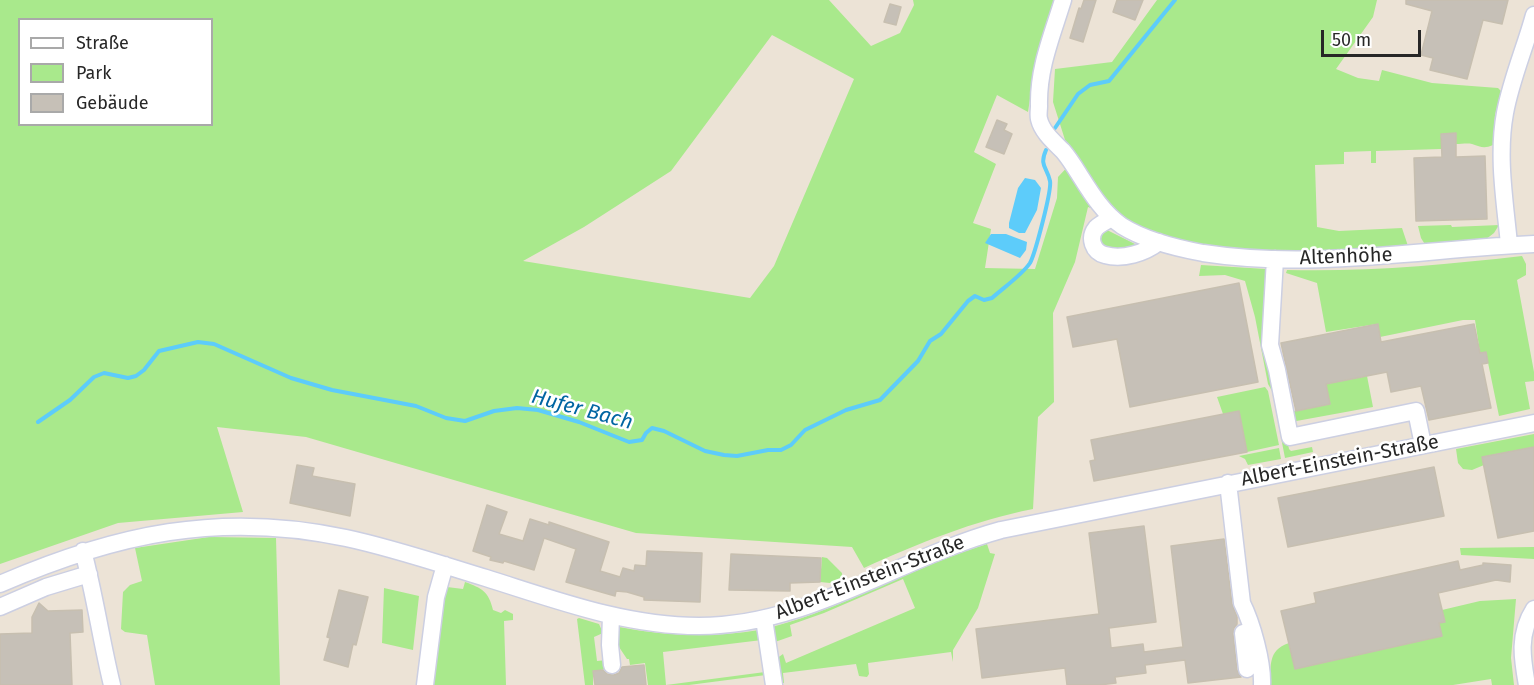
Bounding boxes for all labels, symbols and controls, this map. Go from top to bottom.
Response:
legend [18,18,213,126]
scale bar [1324,18,1424,56]
text: 50 m [1332,29,1371,51]
text: Straße [76,32,129,54]
text: Park [76,62,111,84]
text: Gebäude [76,92,149,114]
street label: Altenhöhe [1299,243,1393,271]
water label: Hufer Bach [529,384,635,436]
street label: Albert-Einstein-Straße [1239,430,1441,492]
street label: Albert-Einstein-Straße [772,531,968,625]

